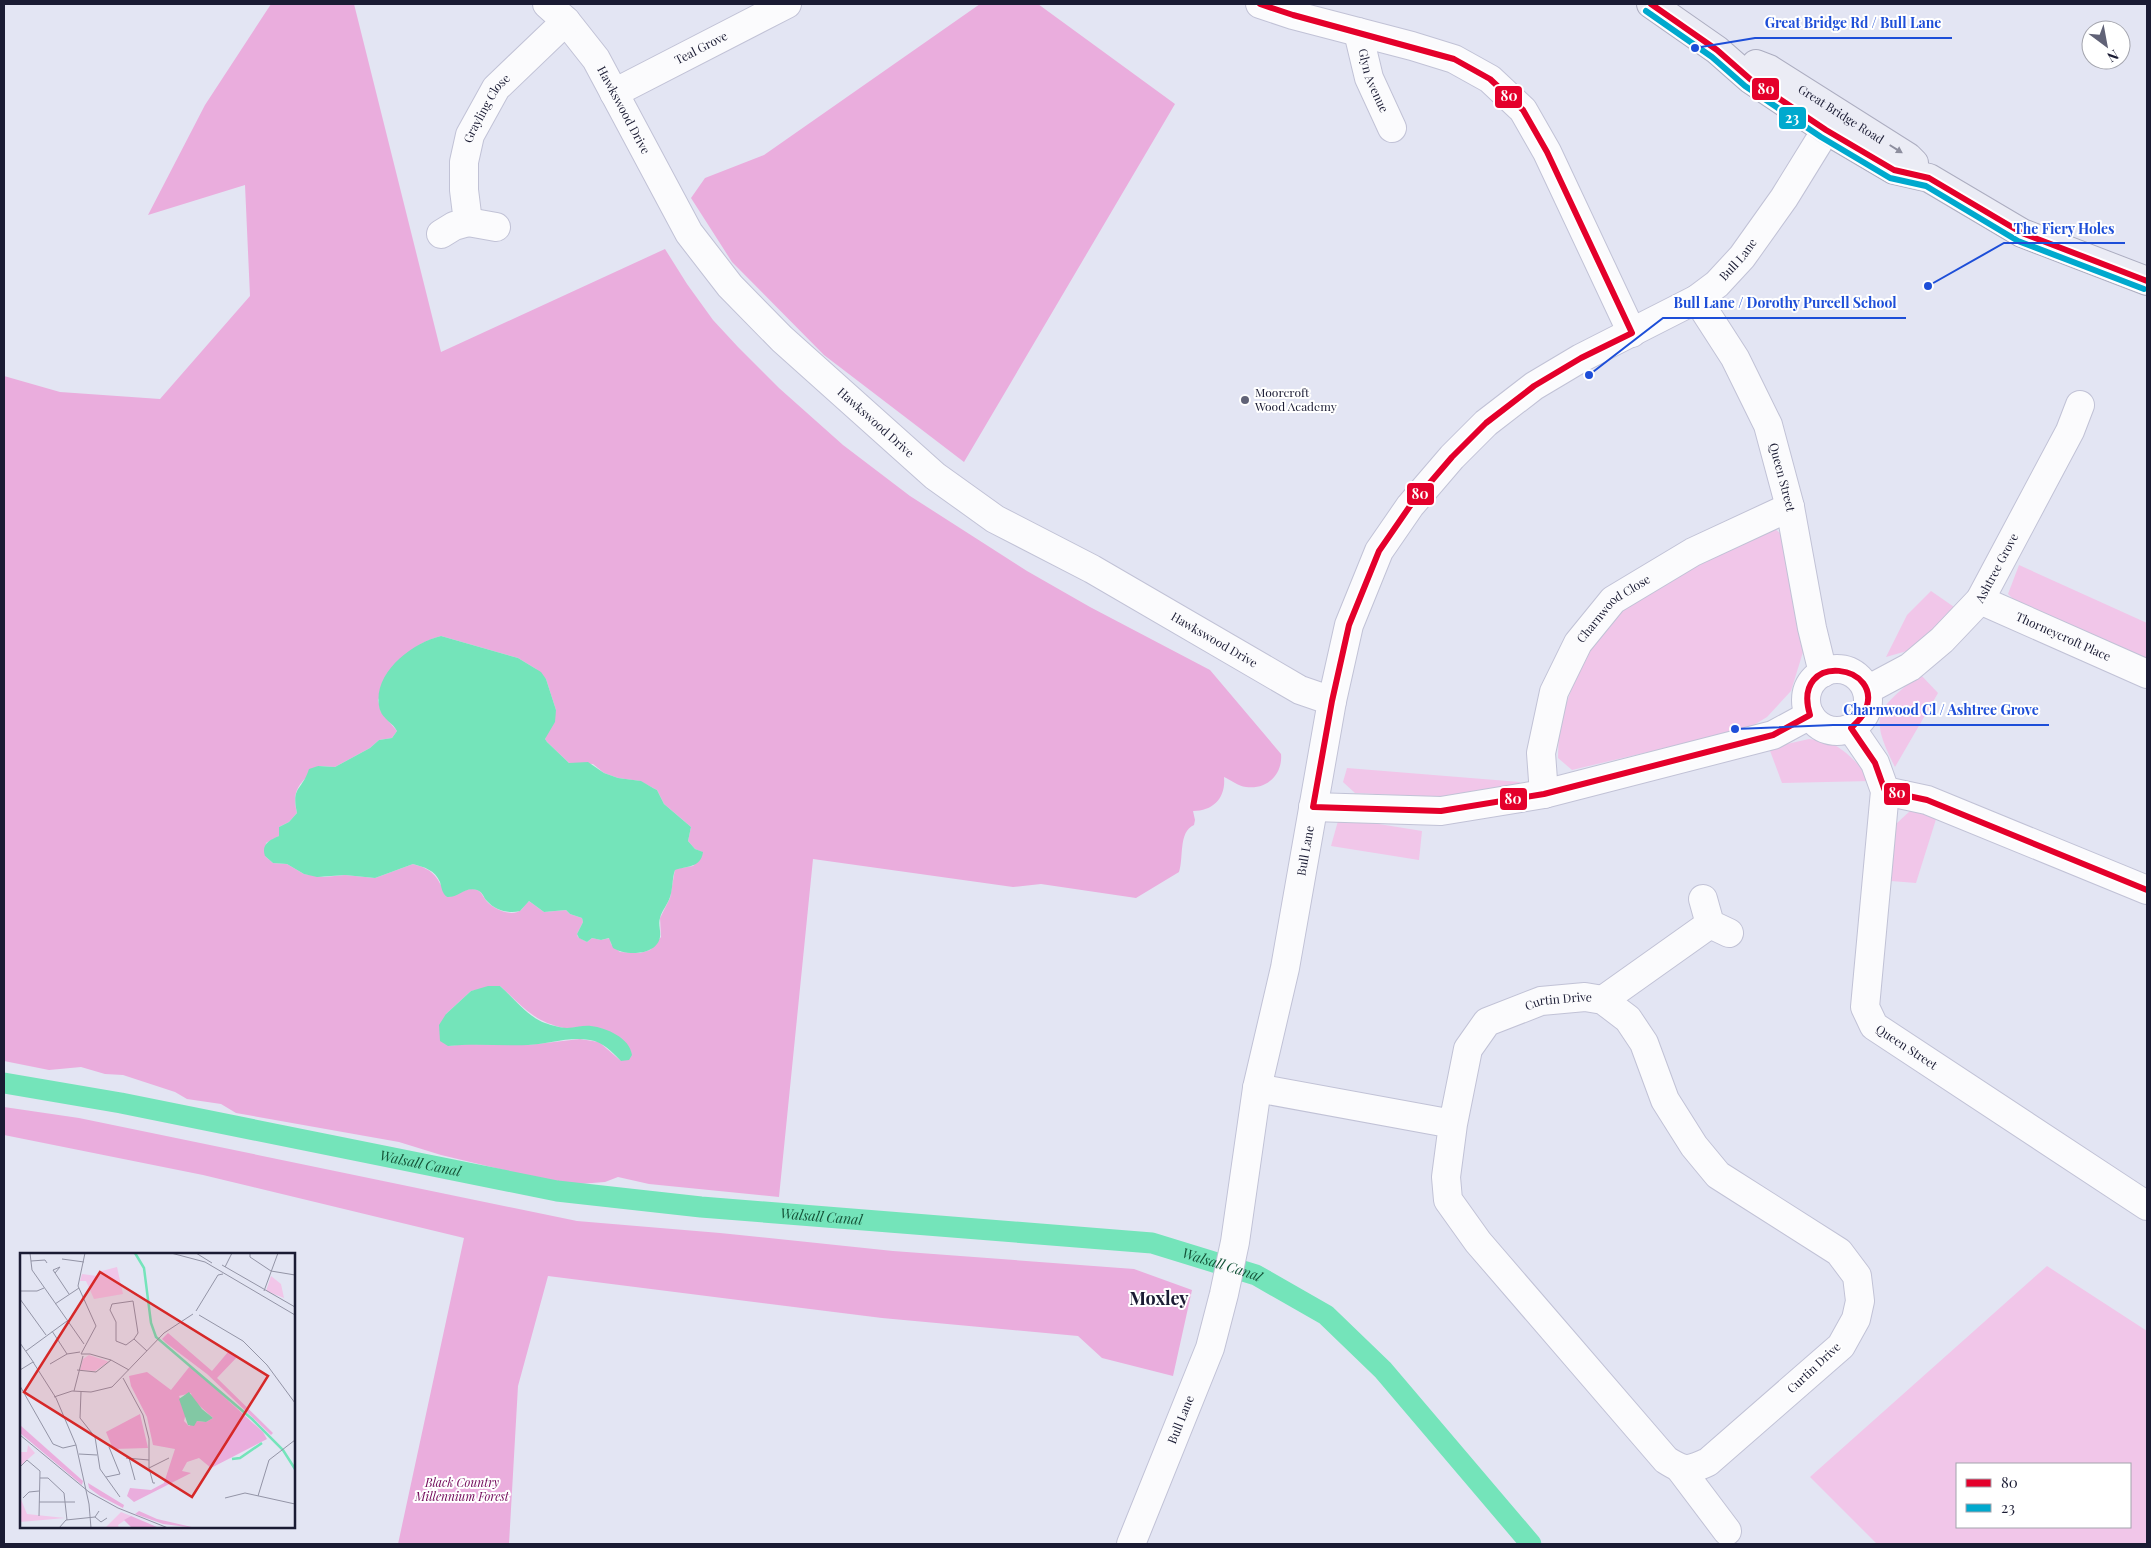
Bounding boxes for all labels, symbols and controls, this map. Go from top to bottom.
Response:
callout: Great Bridge Rd / Bull Lane [1755,9,1952,38]
text: Great Bridge Rd / Bull Lane [1765,13,1941,32]
north arrow [2081,20,2131,70]
street label: Teal Grove [672,27,730,68]
text: N [2104,46,2122,67]
street label: Glyn Avenue [1355,47,1393,115]
street label: Hawkswood Drive [594,63,654,157]
street label: Grayling Close [459,70,513,144]
line badge: 80 [1751,77,1780,101]
text: 80 [1758,79,1774,98]
street label: Great Bridge Road [1795,81,1887,147]
line badge: 80 [1494,85,1523,109]
text: 80 [1501,86,1517,105]
line badge: 23 [1778,106,1807,130]
text: 23 [1785,108,1799,127]
one-way arrow [1889,144,1902,153]
callout: The Fiery Holes [2004,214,2125,243]
text: The Fiery Holes [2014,219,2114,238]
street label: Bull Lane [1715,235,1760,284]
callout: Bull Lane / Dorothy Purcell School [1663,289,1906,318]
text: Bull Lane / Dorothy Purcell School [1673,293,1897,312]
street label: Hawkswood Drive [835,383,918,461]
place label: Moorcroft Wood Academy [1254,384,1337,414]
marker: Moorcroft Wood Academy [1239,394,1251,406]
street label: Queen Street [1766,441,1800,513]
line badge: 80 [1406,482,1435,506]
text: 80 [1412,484,1428,503]
street label: Ashtree Grove [1971,530,2021,606]
street label: Charnwood Close [1572,571,1653,646]
street label: Hawkswood Drive [1168,608,1261,671]
street label: Thorneycroft Place [2014,608,2114,664]
callout: Charnwood Cl / Ashtree Grove [1833,696,2049,725]
text: Charnwood Cl / Ashtree Grove [1843,700,2039,719]
line badge: 80 [1883,782,1911,806]
text: 80 [1889,783,1905,802]
line badge: 80 [1499,787,1528,811]
text: 80 [1505,789,1521,808]
street label: Bull Lane [1292,824,1317,877]
street label: Curtin Drive [1522,988,1593,1014]
street label: Queen Street [1873,1020,1941,1073]
water label: Walsall Canal [378,1145,464,1181]
water label: Walsall Canal [779,1203,864,1229]
water label: Walsall Canal [1180,1243,1267,1286]
inset map [20,1253,295,1528]
district label: Moxley [1129,1286,1189,1310]
street label: Curtin Drive [1783,1338,1844,1396]
street label: Bull Lane [1163,1393,1197,1446]
legend [1956,1463,2131,1528]
text: 80 [2001,1472,2018,1492]
park label: Black Country Millennium Forest [414,1474,510,1504]
text: 23 [2001,1497,2015,1517]

